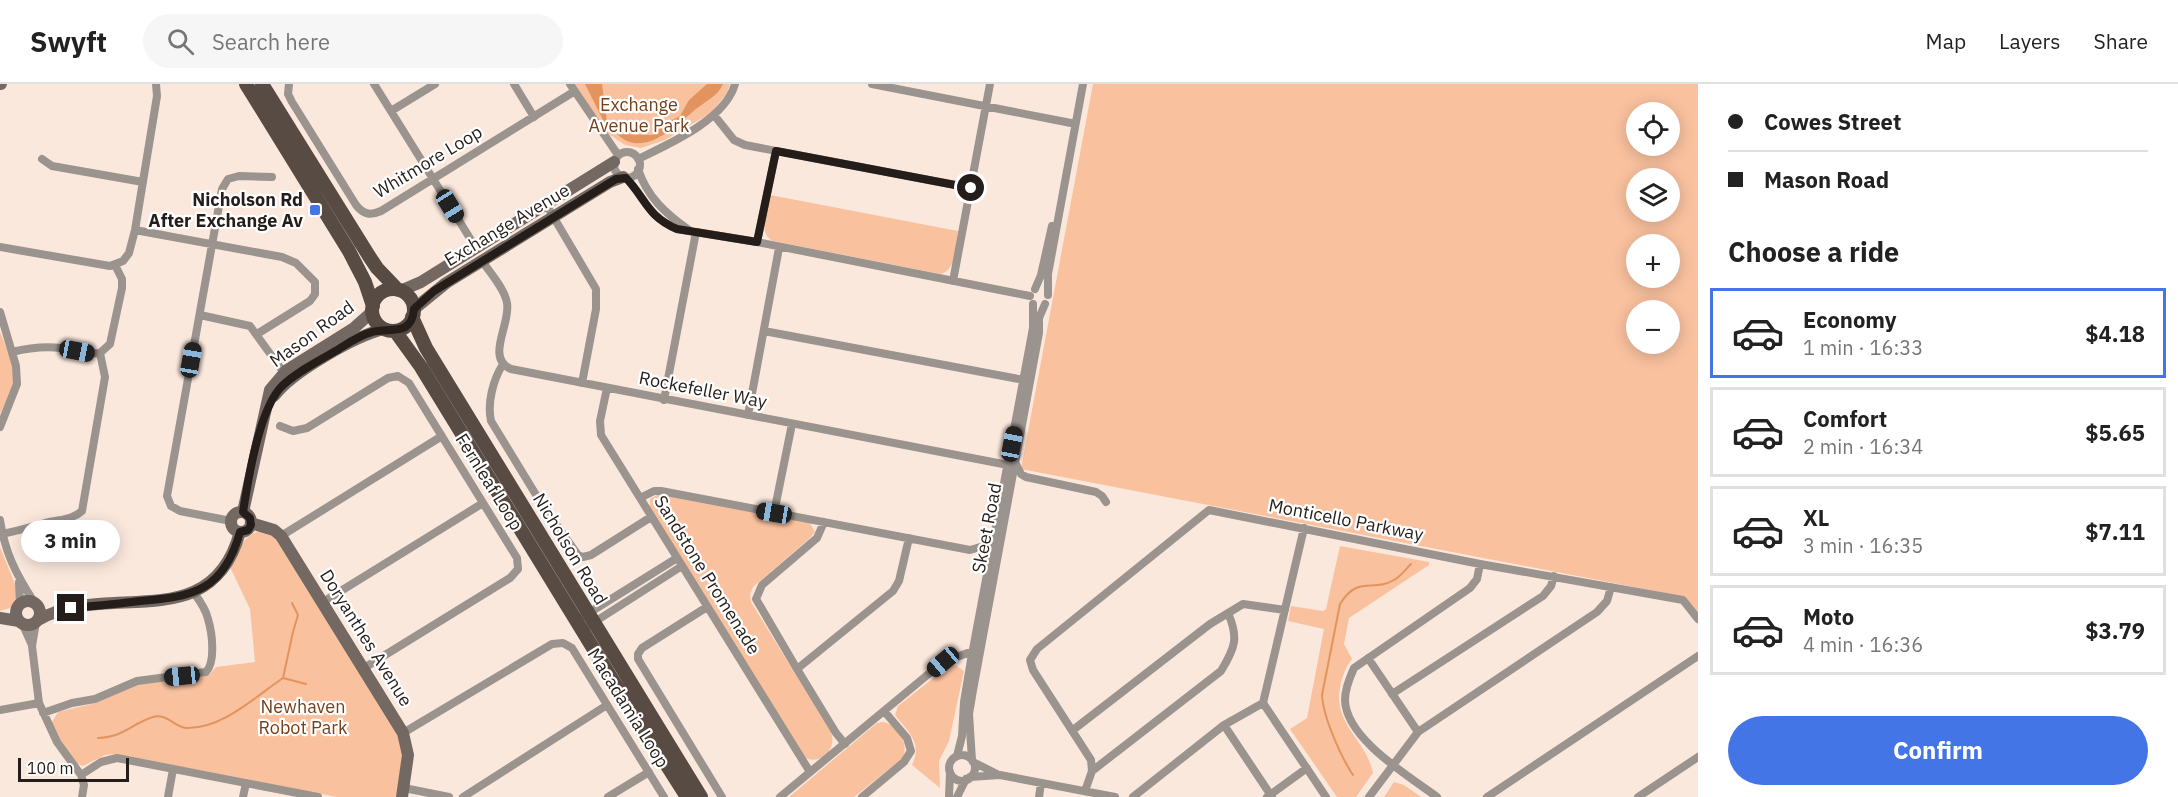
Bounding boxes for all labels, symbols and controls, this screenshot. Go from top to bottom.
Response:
search box [143,14,563,68]
text: Swyft [30,23,107,60]
icon: search [164,25,197,58]
text: Search here [212,27,330,56]
text: Map [1926,27,1966,55]
text: Layers [1999,27,2061,55]
text: Share [2094,27,2148,55]
park label: Exchange Avenue Park [589,93,690,137]
map controls [1626,102,1680,354]
button: locate [1626,102,1680,156]
text: Cowes Street [1764,107,1901,136]
street label: Whitmore Loop [369,120,486,203]
text: Mason Road [1764,165,1889,194]
button: layers [1626,168,1680,222]
route start [957,174,984,201]
street label: Exchange Avenue [440,178,574,271]
car [433,186,467,226]
place label: Nicholson Rd After Exchange Av [148,188,303,232]
marker: Nicholson Rd After Exchange Av [308,203,322,217]
button: + [1626,234,1680,288]
text: Choose a ride [1728,234,1899,269]
street label: Mason Road [265,295,358,372]
button: − [1626,300,1680,354]
text: Economy [1803,305,1897,334]
icon: car [1731,306,1785,360]
text: $4.18 [2085,319,2145,348]
text: 1 min · 16:33 [1803,334,1923,361]
car [58,339,96,363]
car [179,341,203,379]
street label: Rockefeller Way [637,366,769,413]
text: Comfort [1803,404,1887,433]
icon: car [1731,405,1785,459]
text: $5.65 [2085,418,2145,447]
car [1000,425,1024,463]
street label: Fernleaf Loop [450,429,528,535]
text: 2 min · 16:34 [1803,433,1923,460]
street label: Skeet Road [967,481,1007,575]
street label: Nicholson Road [528,489,613,609]
street label: Sandstone Promenade [649,491,766,659]
street label: Monticello Parkway [1267,493,1425,546]
car [755,501,793,525]
text: XL [1803,503,1829,532]
icon: car [1731,504,1785,558]
text: $7.11 [2085,517,2145,546]
callout: 3 min [22,521,121,563]
text: 3 min [44,527,97,554]
text: 3 min · 16:35 [1803,532,1923,559]
street label: Doryanthes Avenue [315,565,418,711]
route end [57,594,84,621]
text: Moto [1803,602,1854,631]
icon: car [1731,603,1785,657]
text: $3.79 [2085,616,2145,645]
text: 4 min · 16:36 [1803,631,1923,658]
street label: Macadamia Loop [583,644,674,772]
car [923,644,963,680]
car [163,665,201,687]
park label: Newhaven Robot Park [259,695,348,739]
button: Confirm [1728,716,2148,785]
scale bar [18,755,129,782]
text: 100 m [27,758,74,778]

